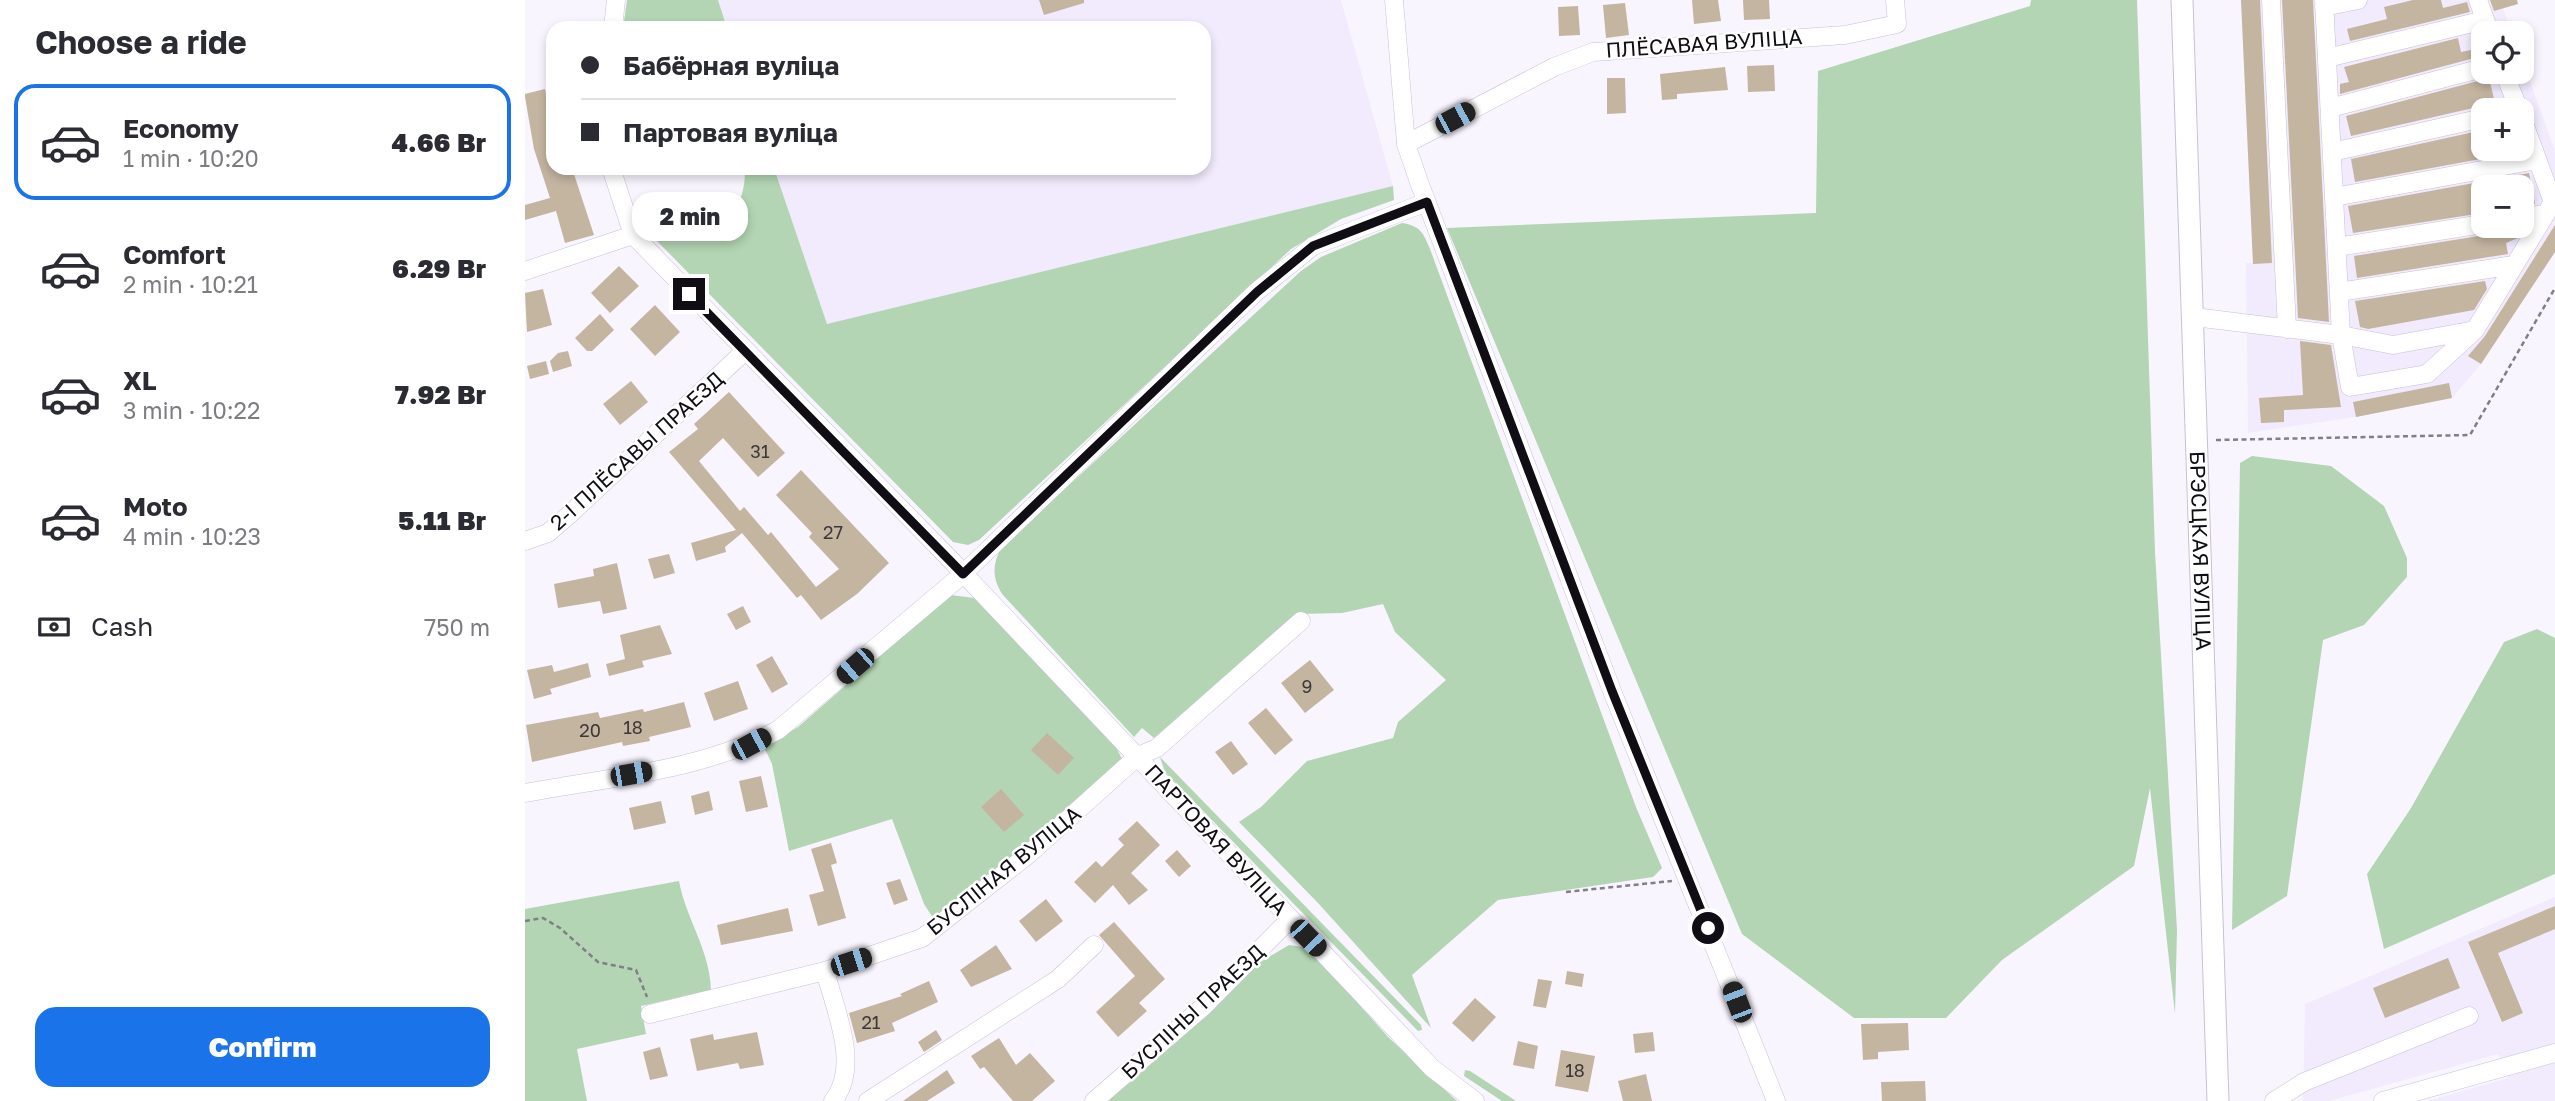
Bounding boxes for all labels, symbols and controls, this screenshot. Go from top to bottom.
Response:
map controls [2471,21,2534,238]
button: locate [2471,21,2534,84]
text: Choose a ride [35,23,247,61]
street label: ПЛЁСАВАЯ ВУЛІЦА [1605,23,1803,63]
text: Бабёрная вуліца [623,50,839,81]
button: + [2471,98,2534,161]
car [1432,99,1479,137]
icon: car [39,111,102,174]
text: Economy [123,113,239,144]
text: Партовая вуліца [623,117,838,148]
text: 4.66 Br [392,127,486,158]
text: 1 min · 10:20 [123,144,259,172]
button: − [2471,175,2534,238]
callout: 2 min [631,192,747,242]
text: 2 min [660,202,720,230]
icon: car [39,237,102,300]
text: Comfort [123,239,226,270]
text: 6.29 Br [392,253,486,284]
text: 2 min · 10:21 [123,270,258,298]
route end [673,278,705,310]
icon: car [39,363,102,426]
text: XL [123,365,157,396]
street label: 2-І ПЛЁСАВЫ ПРАЕЗД [544,365,729,535]
text: 7.92 Br [395,379,486,410]
text: 3 min · 10:22 [123,396,260,424]
house number: 31 [750,440,770,462]
street label: БРЭСЦКАЯ ВУЛІЦА [2185,450,2217,651]
icon: car [39,489,102,552]
text: Moto [123,491,188,522]
text: 5.11 Br [398,505,486,536]
house number: 27 [823,521,843,543]
text: 4 min · 10:23 [123,522,261,550]
icon: cash [35,608,73,646]
text: Cash [91,611,153,642]
text: 750 m [424,613,490,641]
car [833,644,878,688]
house number: 9 [1302,675,1312,697]
house number: 18 [623,716,643,738]
house number: 20 [579,719,601,741]
car [728,725,775,763]
street label: ПАРТОВАЯ ВУЛІЦА [1140,758,1294,920]
car [609,760,654,788]
street label: БУСЛІНАЯ ВУЛІЦА [921,800,1086,940]
route start [1692,912,1724,944]
car [1286,916,1331,960]
street label: БУСЛІНЫ ПРАЕЗД [1115,938,1269,1084]
car [828,946,875,978]
car [1720,979,1755,1025]
button: Confirm [35,1007,490,1087]
house number: 21 [861,1011,881,1033]
house number: 18 [1565,1059,1585,1081]

